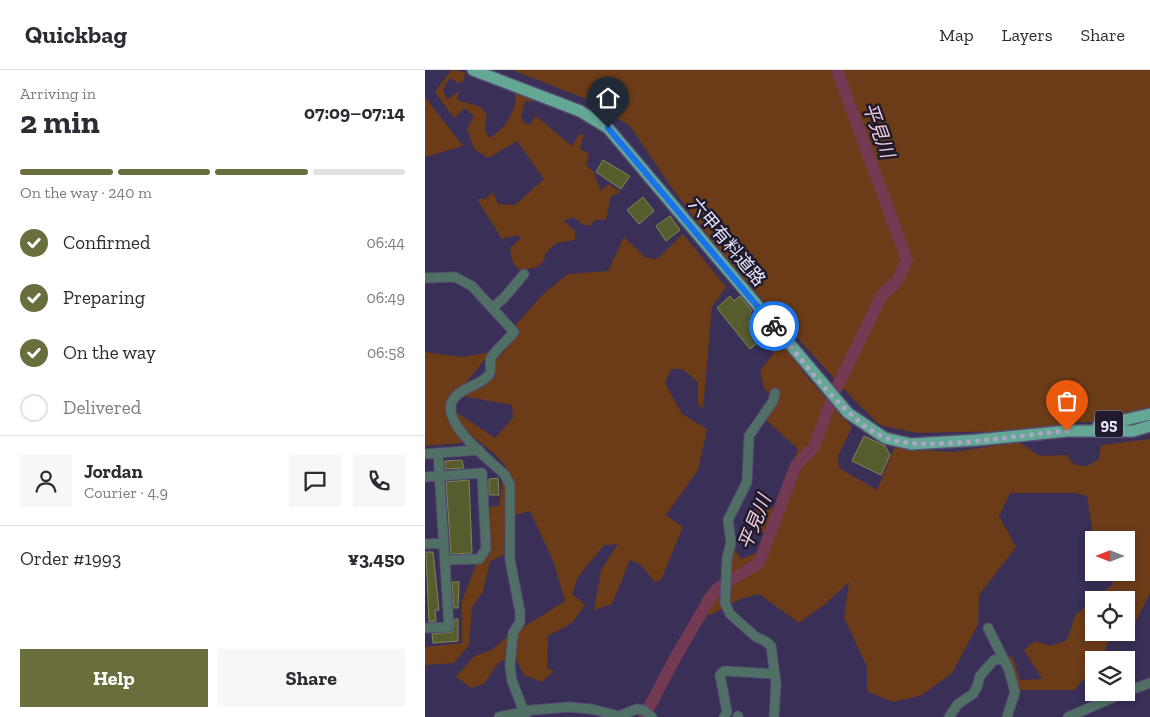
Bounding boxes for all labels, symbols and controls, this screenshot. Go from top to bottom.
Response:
text: Quickbag [25,20,127,49]
text: Map [939,24,974,46]
text: Layers [1002,24,1053,46]
text: Share [1081,24,1125,46]
pin [587,77,629,128]
text: Arriving in [20,84,96,103]
icon: home [594,84,622,112]
water label: 平見川 [858,99,900,163]
text: 07:09–07:14 [304,101,405,124]
text: 2 min [20,103,100,141]
text: On the way · 240 m [20,183,152,202]
street label: 六甲有料道路 [684,194,770,290]
icon: check [20,229,48,257]
text: Confirmed [63,231,150,254]
text: 06:44 [366,233,405,252]
icon: check [20,284,48,312]
text: Preparing [63,286,145,309]
text: 06:49 [367,288,405,307]
courier [749,301,799,351]
icon: bike [760,312,788,340]
icon: check [20,339,48,367]
text: On the way [63,341,156,364]
text: 06:58 [367,343,405,362]
pin [1046,380,1088,431]
icon: bag [1053,387,1081,415]
text: Delivered [63,396,141,419]
road number: 95 [1095,410,1123,438]
button: person [20,455,72,507]
button: chat [289,455,341,507]
button: phone [353,455,405,507]
text: Jordan [84,460,143,483]
text: Courier · 4.9 [84,483,168,502]
water label: 平見川 [733,490,777,553]
north arrow [1085,531,1135,581]
map controls [1085,531,1135,701]
text: Order #1993 [20,547,121,570]
text: ¥3,450 [348,547,405,570]
button: locate [1085,591,1135,641]
button: Help [20,649,208,707]
button: Share [218,649,405,707]
button: layers [1085,651,1135,701]

